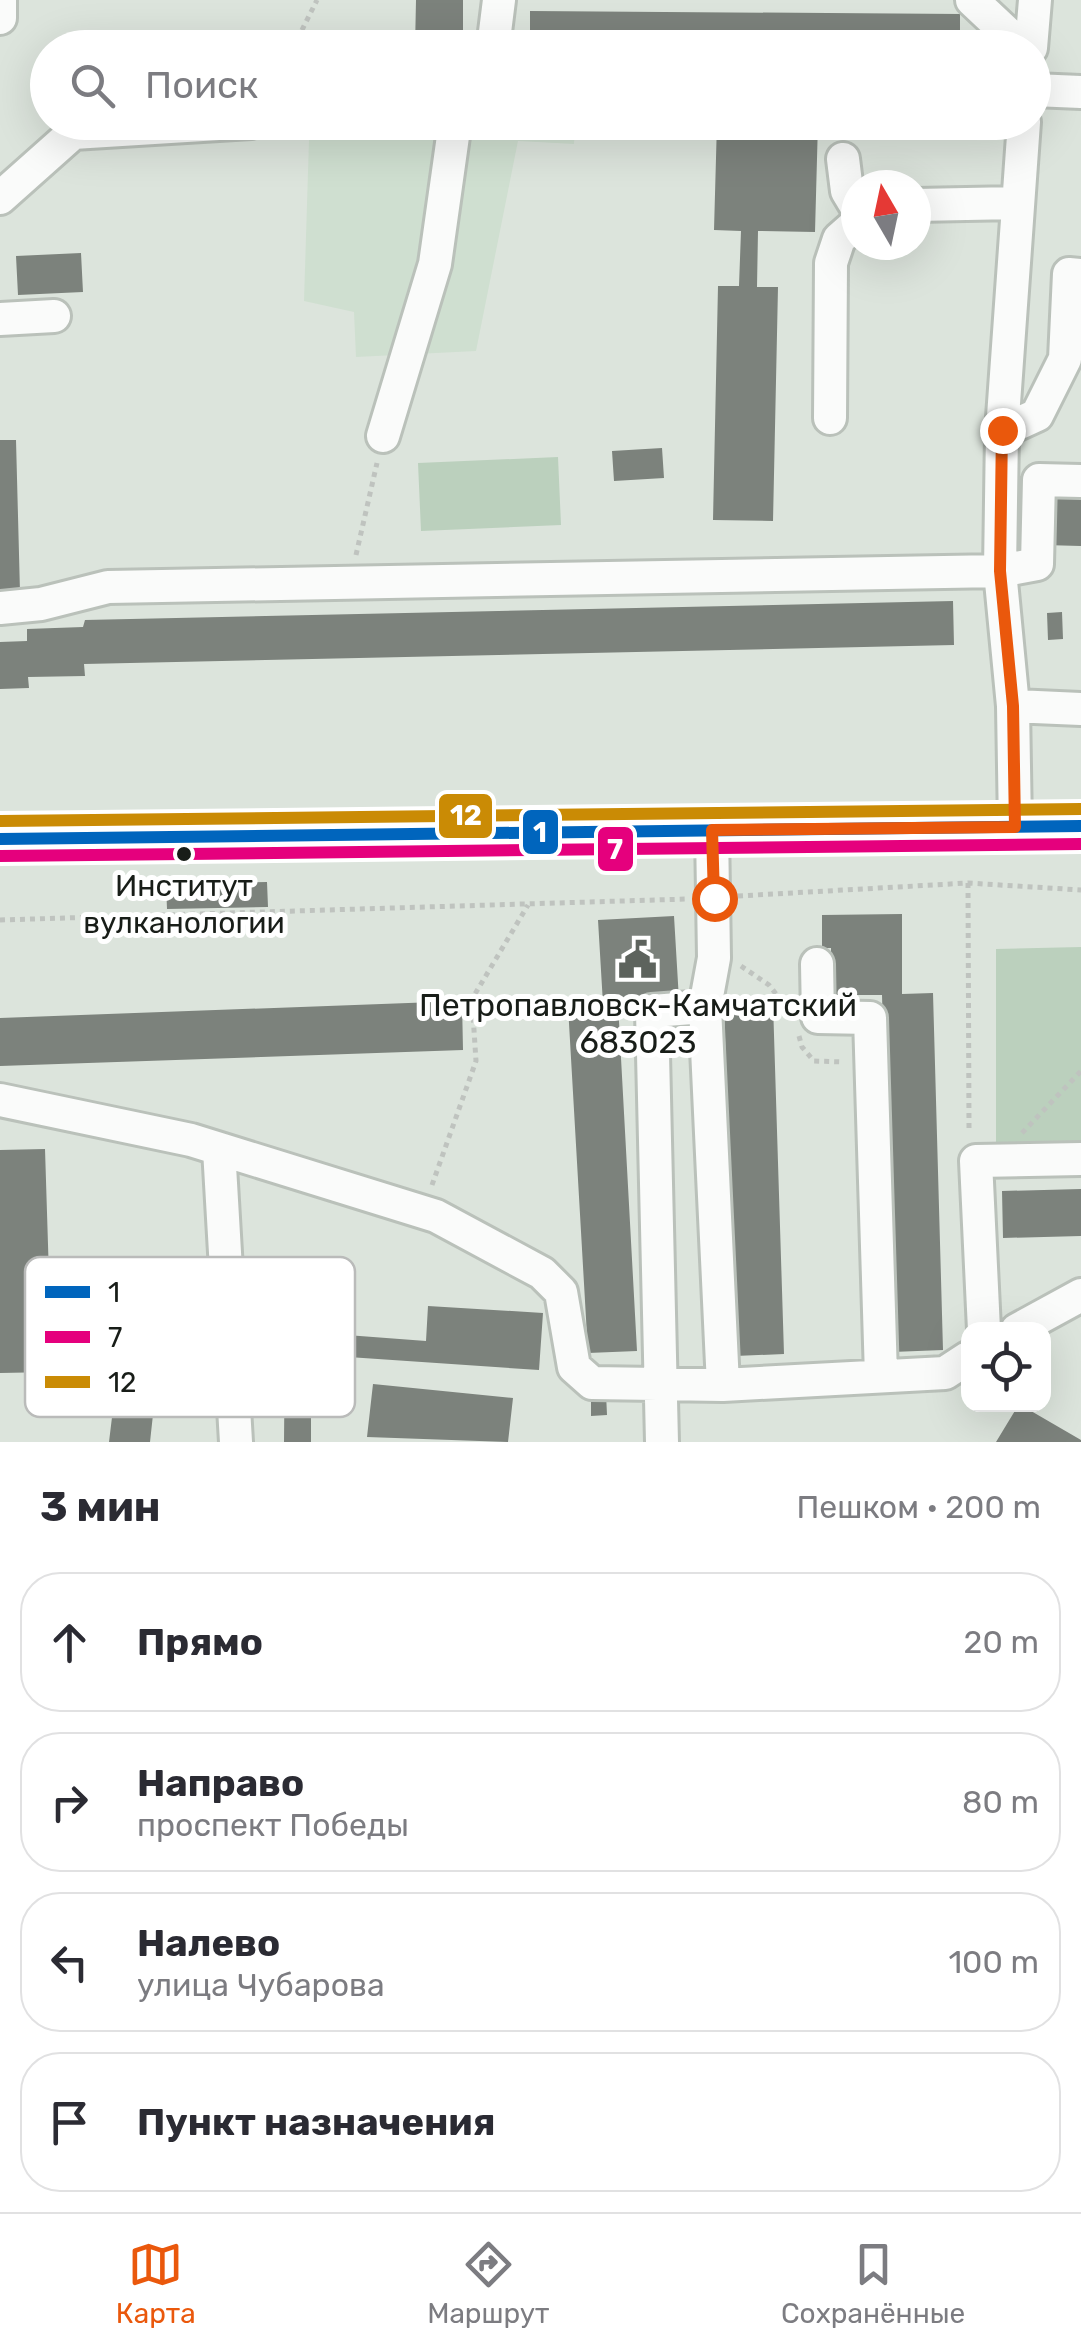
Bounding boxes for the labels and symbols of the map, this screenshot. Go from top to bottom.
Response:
north arrow [841,170,931,260]
route end [980,408,1026,454]
line badge: 12 [437,792,494,840]
text: 12 [450,799,482,832]
line badge: 1 [521,808,560,856]
text: 1 [533,816,547,849]
line badge: 7 [596,825,635,873]
text: 7 [607,833,623,866]
marker: Институт вулканологии [174,844,194,864]
place label: Институт вулканологии [83,868,285,941]
route start [692,876,738,922]
public building icon: Петропавловск-Камчатский 683023 [617,939,659,981]
place label: Петропавловск-Камчатский 683023 [419,986,857,1061]
legend [25,1257,355,1417]
text: 1 [108,1276,120,1309]
text: 7 [108,1321,122,1354]
text: 12 [108,1366,136,1399]

